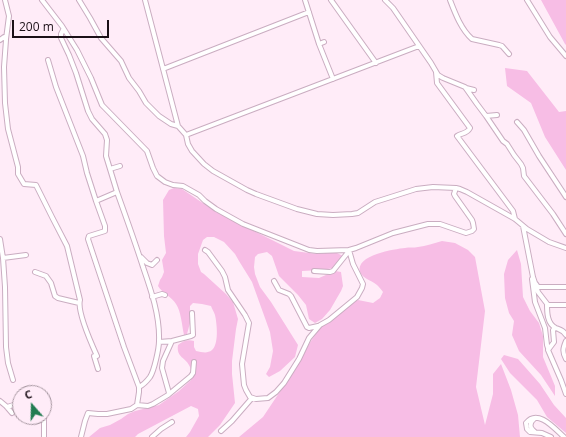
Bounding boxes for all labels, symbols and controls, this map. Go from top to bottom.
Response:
scale bar [14,12,111,38]
text: 200 m [19,18,54,35]
north arrow [12,385,52,425]
text: С [22,386,34,402]

